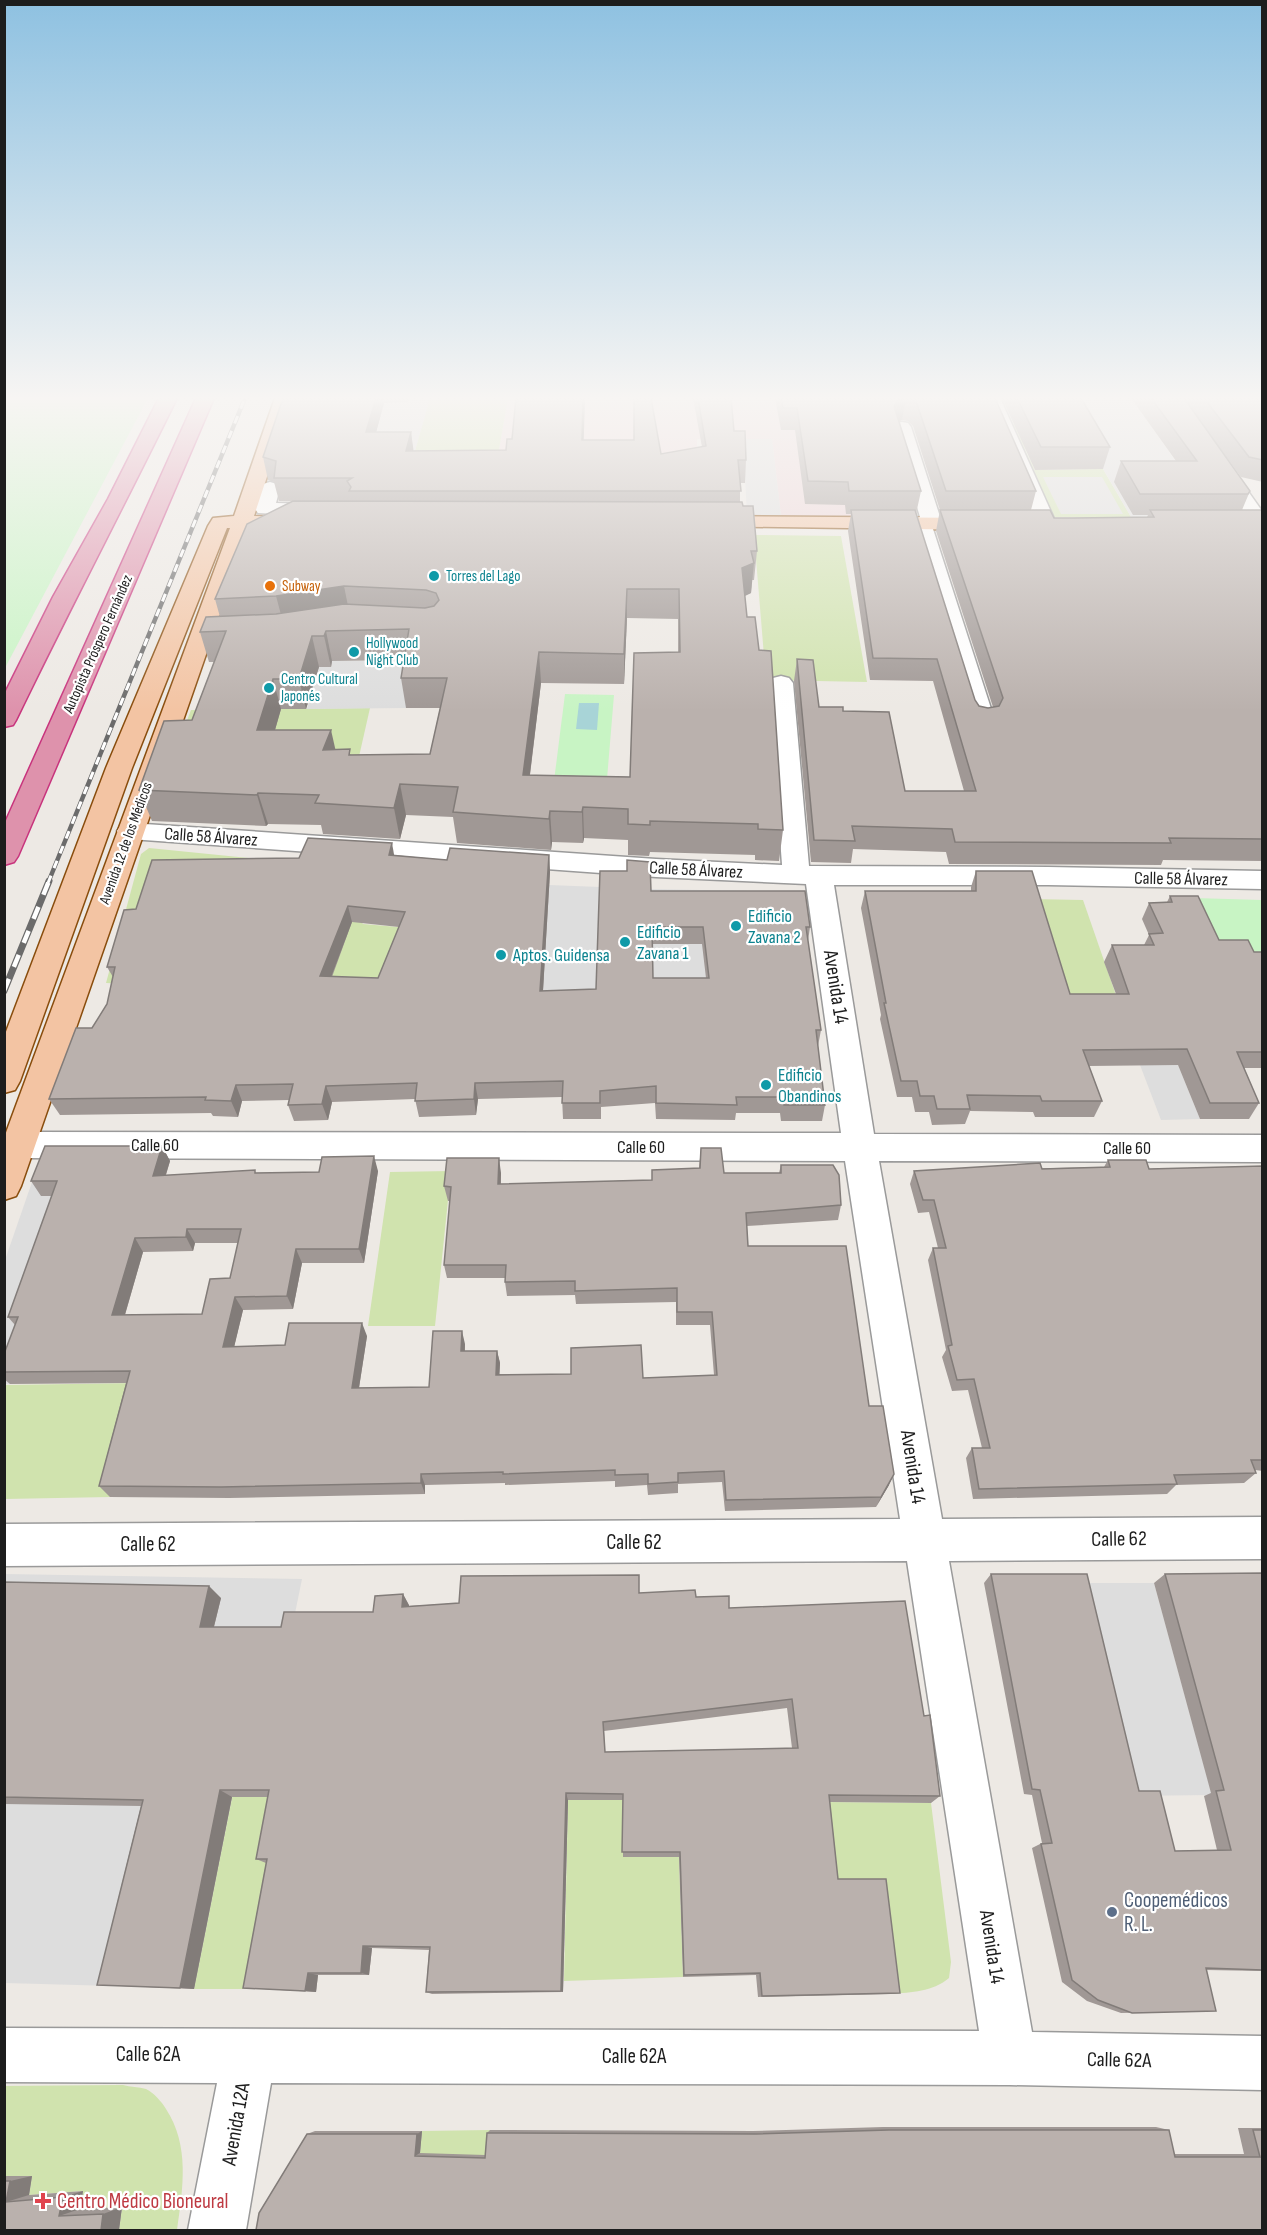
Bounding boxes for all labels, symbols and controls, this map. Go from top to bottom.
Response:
place label: Torres del Lago [446,567,520,586]
marker: Torres del Lago [427,569,441,583]
street label: Autopista Próspero Fernández [59,571,137,717]
place label: Subway [282,577,321,596]
marker: Subway [263,579,277,593]
place label: Hollywood Night Club [366,634,418,670]
marker: Hollywood Night Club [347,645,361,659]
place label: Centro Cultural Japonés [280,670,358,706]
marker: Centro Cultural Japonés [262,681,276,695]
street label: Avenida 12 de los Médicos [95,779,157,908]
street label: Calle 58 Álvarez [164,823,259,851]
street label: Calle 58 Álvarez [649,857,744,883]
street label: Calle 58 Álvarez [1134,868,1229,890]
place label: Edificio Zavana 2 [748,906,801,948]
marker: Edificio Zavana 2 [729,919,743,933]
place label: Edificio Zavana 1 [637,922,689,964]
marker: Edificio Zavana 1 [618,935,632,949]
place label: Aptos. Guidensa [512,945,610,966]
street label: Avenida 14 [818,947,854,1026]
marker: Aptos. Guidensa [494,948,508,962]
place label: Edificio Obandinos [778,1065,841,1107]
marker: Edificio Obandinos [759,1078,773,1092]
street label: Calle 60 [131,1135,179,1156]
street label: Calle 60 [617,1137,665,1158]
street label: Calle 60 [1103,1138,1151,1159]
street label: Avenida 14 [895,1427,931,1506]
street label: Calle 62 [1091,1526,1147,1552]
street label: Calle 62 [606,1530,662,1555]
street label: Calle 62 [120,1532,176,1557]
place label: Coopemédicos R. L. [1124,1888,1228,1937]
marker: Coopemédicos R. L. [1105,1905,1119,1919]
street label: Avenida 14 [974,1907,1010,1986]
street label: Calle 62A [116,2042,181,2067]
street label: Calle 62A [602,2044,667,2069]
street label: Calle 62A [1087,2047,1152,2073]
street label: Avenida 12A [216,2080,256,2168]
place label: Centro Médico Bioneural [57,2189,229,2214]
marker: Centro Médico Bioneural [34,2192,52,2210]

